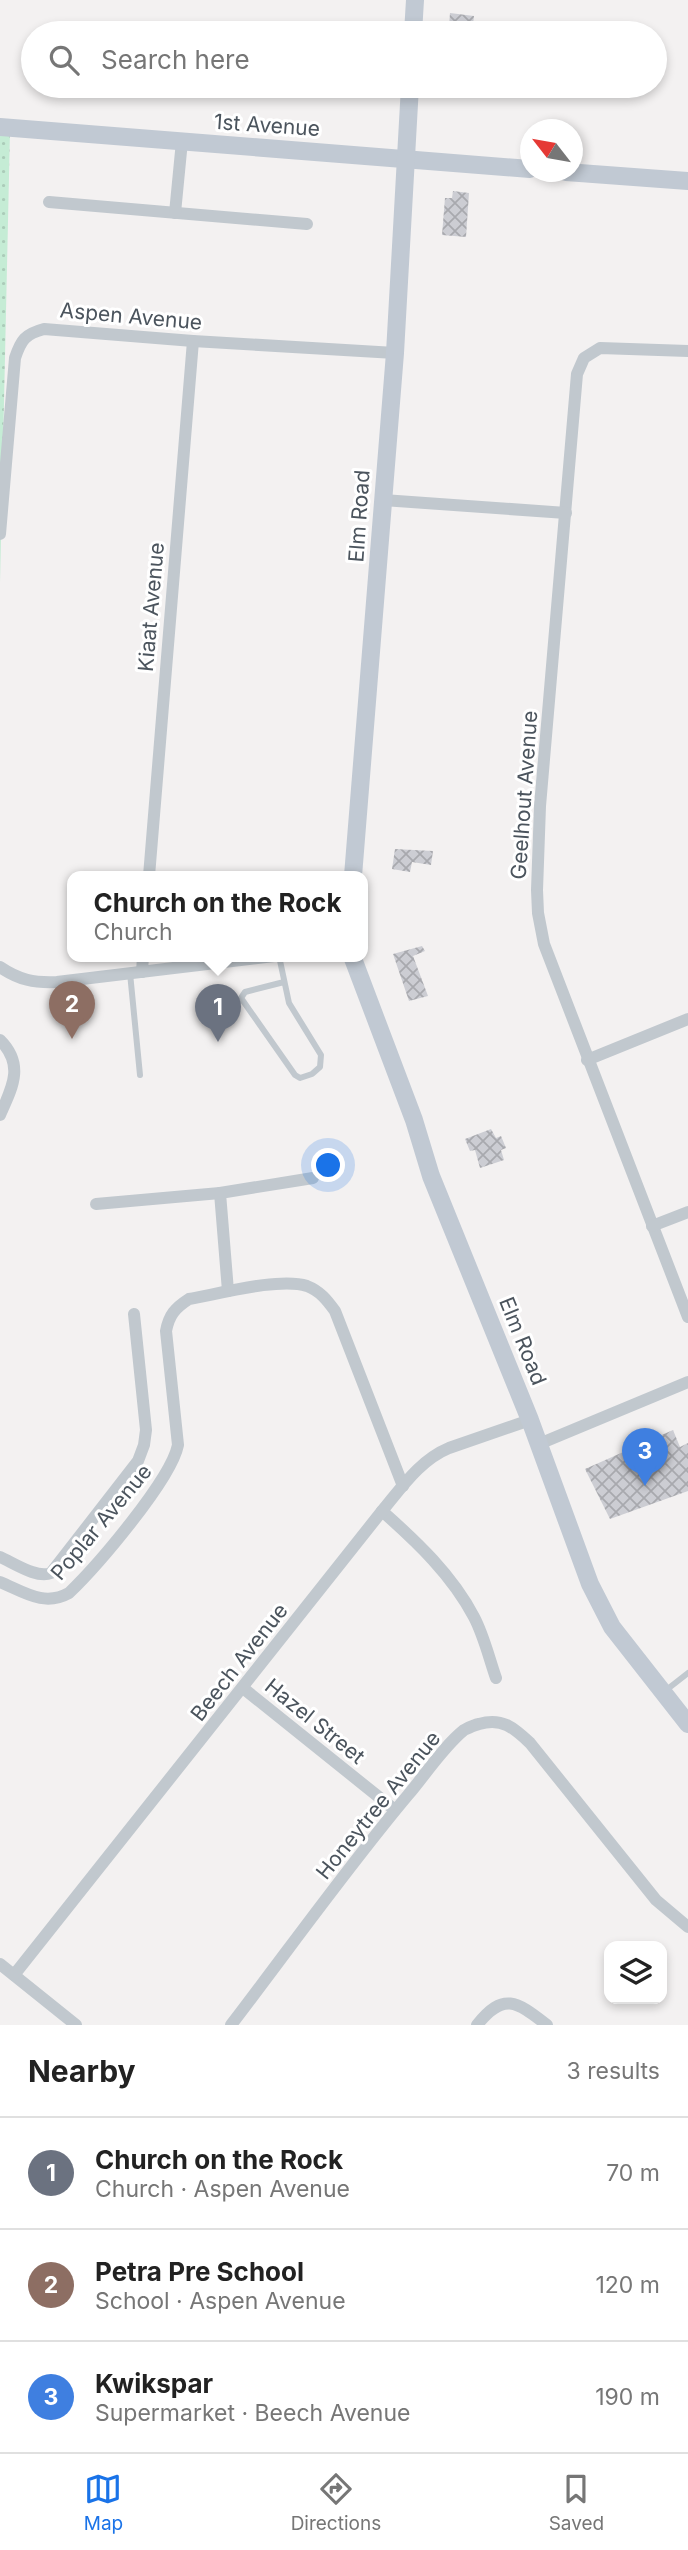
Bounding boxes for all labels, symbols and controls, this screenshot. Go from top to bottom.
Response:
search box [21,21,667,98]
icon: search [45,41,83,79]
text: Search here [101,44,250,75]
street label: 1st Avenue [213,109,321,141]
north arrow [520,119,583,182]
street label: Aspen Avenue [59,297,203,335]
street label: Elm Road [343,469,375,563]
street label: Kiaat Avenue [133,541,169,673]
street label: Geelhout Avenue [506,710,542,880]
popup [67,871,368,962]
text: Church on the Rock [94,887,342,918]
text: Church [94,918,173,946]
pin: 2 [49,981,95,1039]
pin: 1 [195,984,241,1042]
your location [311,1148,345,1182]
street label: Elm Road [494,1293,552,1389]
pin: 3 [622,1428,668,1486]
street label: Poplar Avenue [45,1459,157,1585]
street label: Beech Avenue [185,1598,293,1726]
street label: Hazel Street [260,1673,370,1769]
street label: Honeytree Avenue [311,1726,445,1884]
map controls [604,1941,667,2004]
button: layers [604,1941,667,2004]
text: Nearby [28,2053,136,2089]
text: 3 results [567,2057,660,2085]
text: Church on the Rock [95,2144,343,2175]
text: 1 [46,2159,56,2187]
text: 70 m [606,2159,660,2187]
text: Church · Aspen Avenue [95,2175,350,2203]
text: Petra Pre School [95,2256,304,2287]
text: 2 [44,2271,58,2299]
text: 120 m [595,2271,660,2299]
text: School · Aspen Avenue [95,2287,346,2315]
text: Kwikspar [95,2368,213,2399]
text: 3 [44,2383,58,2411]
text: 190 m [595,2383,660,2411]
text: Supermarket · Beech Avenue [95,2399,410,2427]
tab: Map [84,2470,123,2535]
tab: Directions [291,2470,381,2535]
tab: Saved [549,2470,604,2535]

